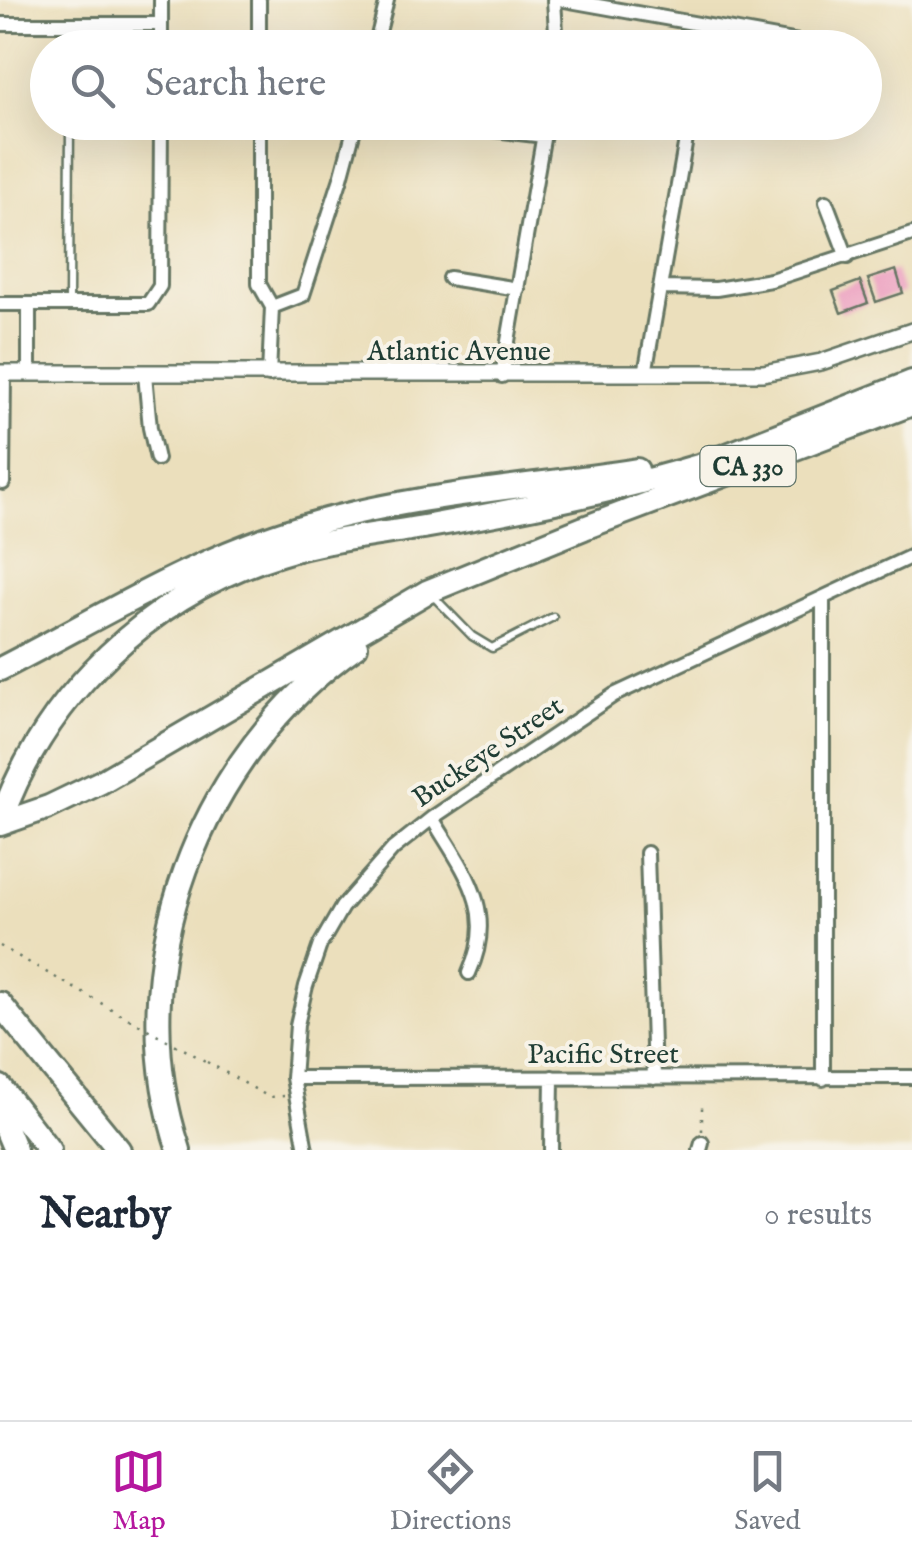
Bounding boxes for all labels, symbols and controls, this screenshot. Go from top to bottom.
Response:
search box [30,30,882,140]
icon: search [65,58,120,113]
text: Search here [145,61,326,109]
street label: Atlantic Avenue [366,335,551,370]
road number: CA 330 [700,446,796,486]
street label: Buckeye Street [406,690,571,816]
street label: Pacific Street [527,1038,679,1073]
text: Nearby [40,1189,171,1242]
text: 0 results [764,1195,872,1236]
tab: Map [111,1444,166,1539]
tab: Directions [389,1444,511,1539]
tab: Saved [734,1444,801,1539]

